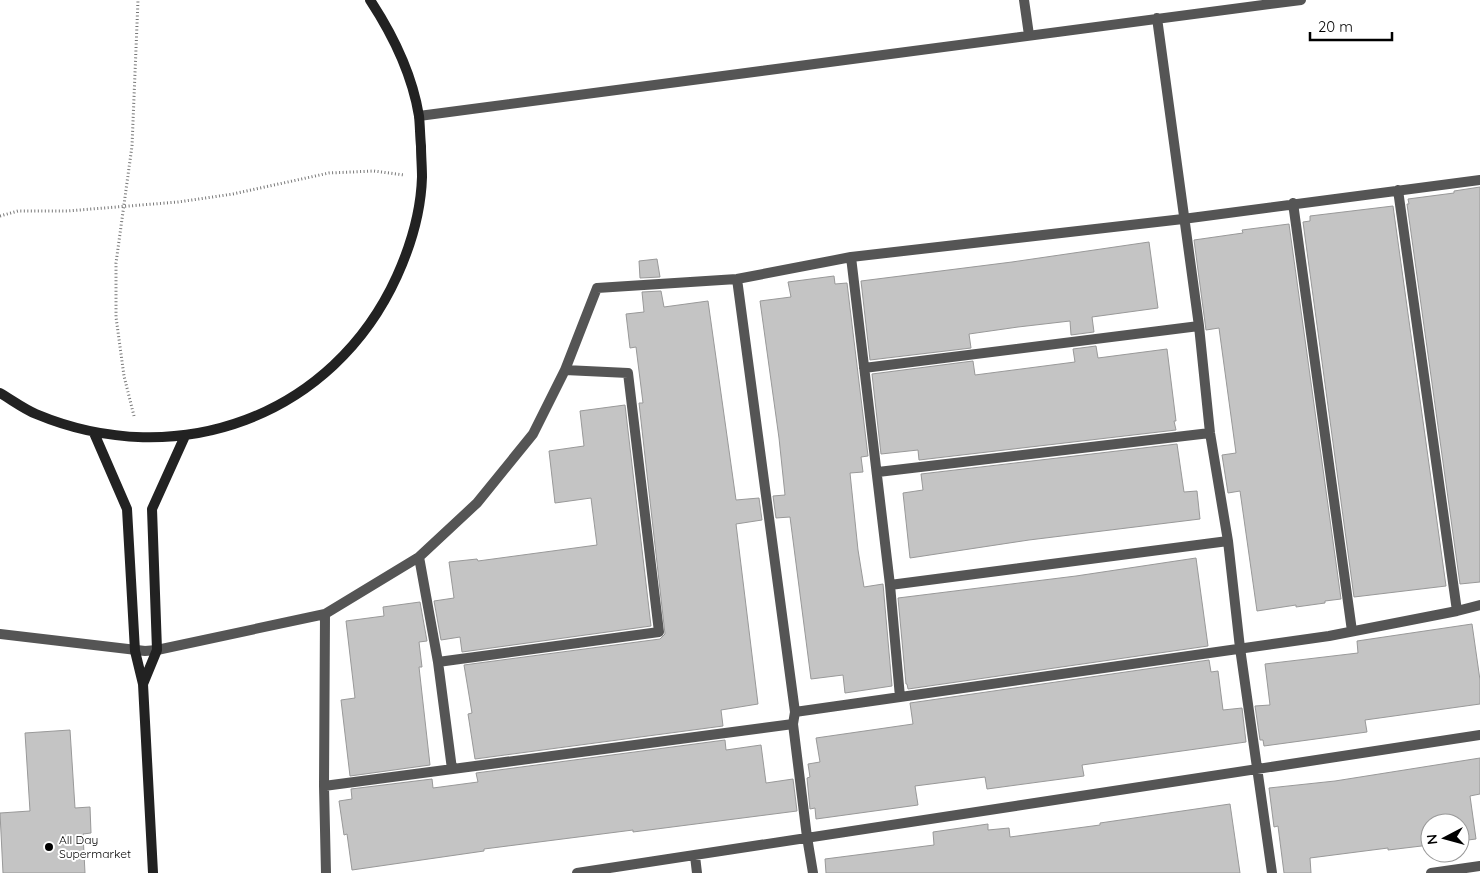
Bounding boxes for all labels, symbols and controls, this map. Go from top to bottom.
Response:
scale bar [1310,10,1392,42]
text: 20 m [1318,17,1353,36]
north arrow [1420,813,1470,863]
place label: All Day Supermarket [59,832,131,861]
text: N [1423,833,1442,845]
marker: All Day Supermarket [43,841,55,853]

